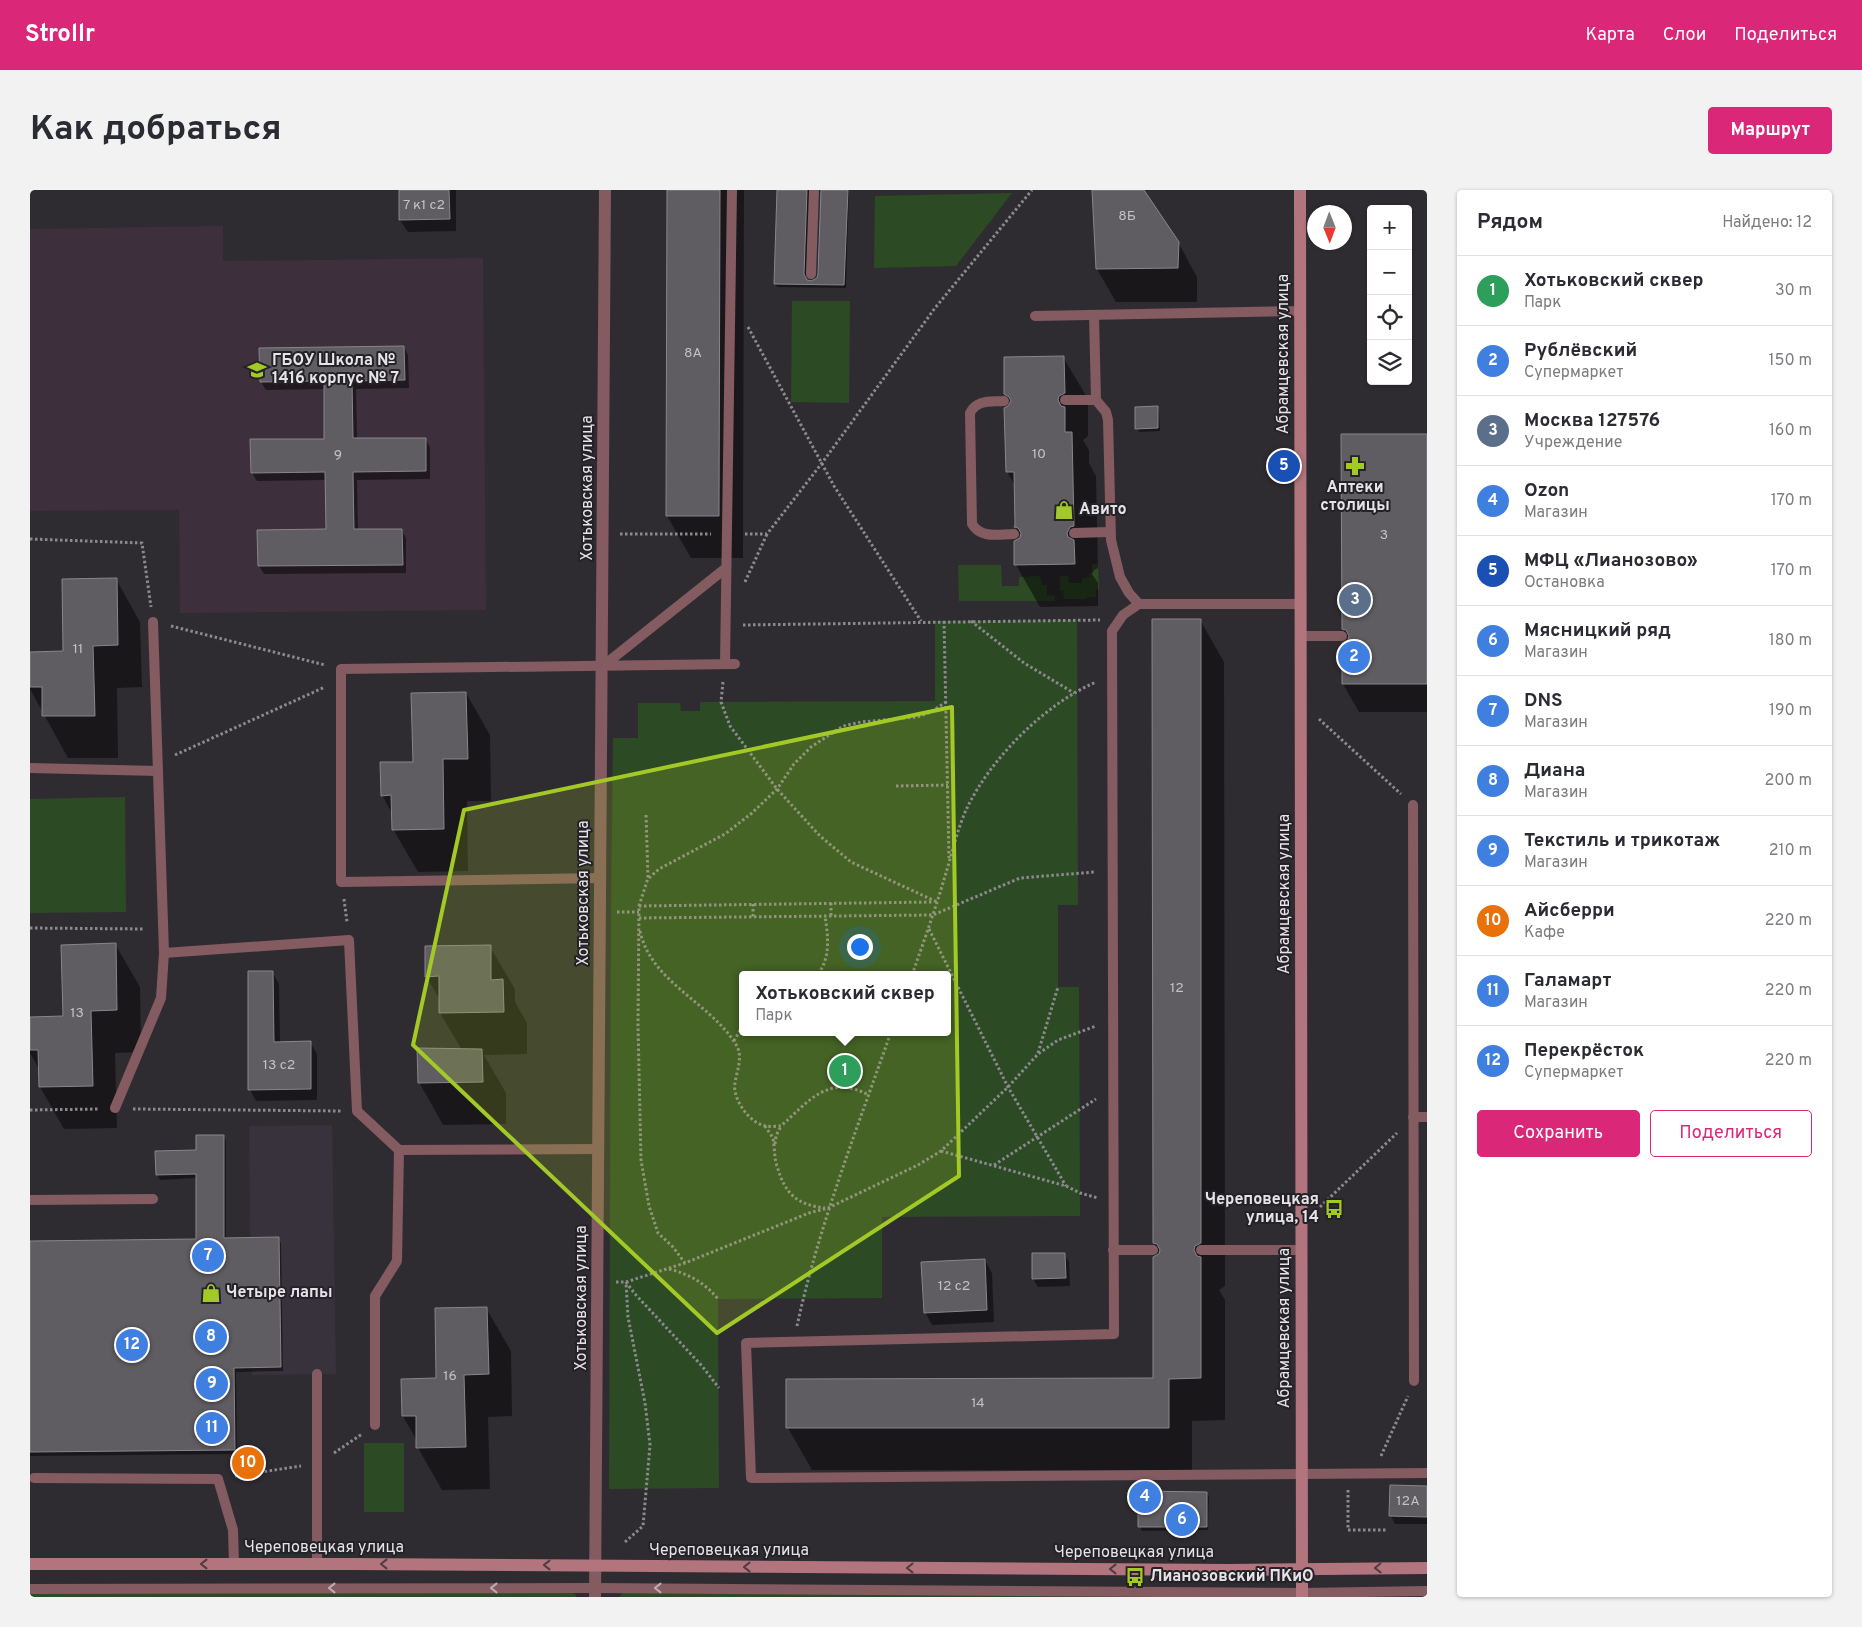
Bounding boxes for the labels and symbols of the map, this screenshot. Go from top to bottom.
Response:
house number: 7 к1 с2 [403,197,445,214]
north arrow [1307,205,1352,250]
house number: 8Б [1118,208,1136,225]
street label: Абрамцевская улица [1274,274,1294,434]
house number: 8А [684,345,702,362]
place label: ГБОУ Школа № 1416 корпус № 7 [272,351,399,389]
school or university icon: ГБОУ Школа № 1416 корпус № 7 [246,359,268,381]
street label: Хотьковская улица [578,415,598,561]
house number: 10 [1032,446,1046,463]
house number: 9 [334,447,342,464]
pin: 5 [1268,447,1300,485]
pharmacy icon: Аптеки столицы [1344,455,1366,477]
place label: Аптеки столицы [1320,478,1390,516]
shop icon: Авито [1053,499,1075,521]
place label: Авито [1079,500,1127,520]
house number: 3 [1380,527,1388,544]
pin: 3 [1339,581,1371,619]
pin: 2 [1338,638,1370,676]
house number: 11 [73,641,83,658]
street label: Абрамцевская улица [1275,814,1295,974]
street label: Хотьковская улица [574,820,594,966]
your location [847,934,873,960]
house number: 12 [1170,980,1184,997]
house number: 13 [70,1005,84,1022]
pin: 1 [829,1052,861,1090]
house number: 13 с2 [263,1057,295,1074]
place label: Череповецкая улица, 14 [1205,1190,1319,1228]
bus stop icon: Череповецкая улица, 14 [1323,1198,1345,1220]
street label: Хотьковская улица [572,1225,592,1371]
pin: 7 [192,1237,224,1275]
street label: Абрамцевская улица [1275,1248,1295,1408]
house number: 12 с2 [938,1278,970,1295]
shop icon: Четыре лапы [200,1282,222,1304]
place label: Четыре лапы [226,1283,332,1303]
pin: 8 [195,1318,227,1356]
pin: 12 [116,1326,148,1364]
pin: 9 [196,1365,228,1403]
house number: 16 [443,1368,457,1385]
house number: 14 [971,1395,985,1412]
pin: 11 [196,1409,228,1447]
pin: 10 [232,1444,264,1482]
pin: 4 [1129,1478,1161,1516]
house number: 12А [1396,1493,1420,1510]
pin: 6 [1166,1501,1198,1539]
street label: Череповецкая улица [244,1538,404,1558]
street label: Череповецкая улица [649,1541,809,1561]
street label: Череповецкая улица [1054,1543,1214,1563]
one-way arrow [200,1559,208,1569]
one-way arrow [380,1559,388,1569]
one-way arrow [542,1560,550,1570]
one-way arrow [743,1562,751,1572]
one-way arrow [906,1563,914,1573]
one-way arrow [1374,1563,1382,1573]
one-way arrow [1109,1564,1116,1574]
bus stop icon: Лианозовский ПКиО [1124,1566,1146,1588]
place label: Лианозовский ПКиО [1150,1567,1314,1587]
one-way arrow [327,1583,335,1593]
one-way arrow [490,1583,498,1593]
one-way arrow [654,1583,662,1593]

